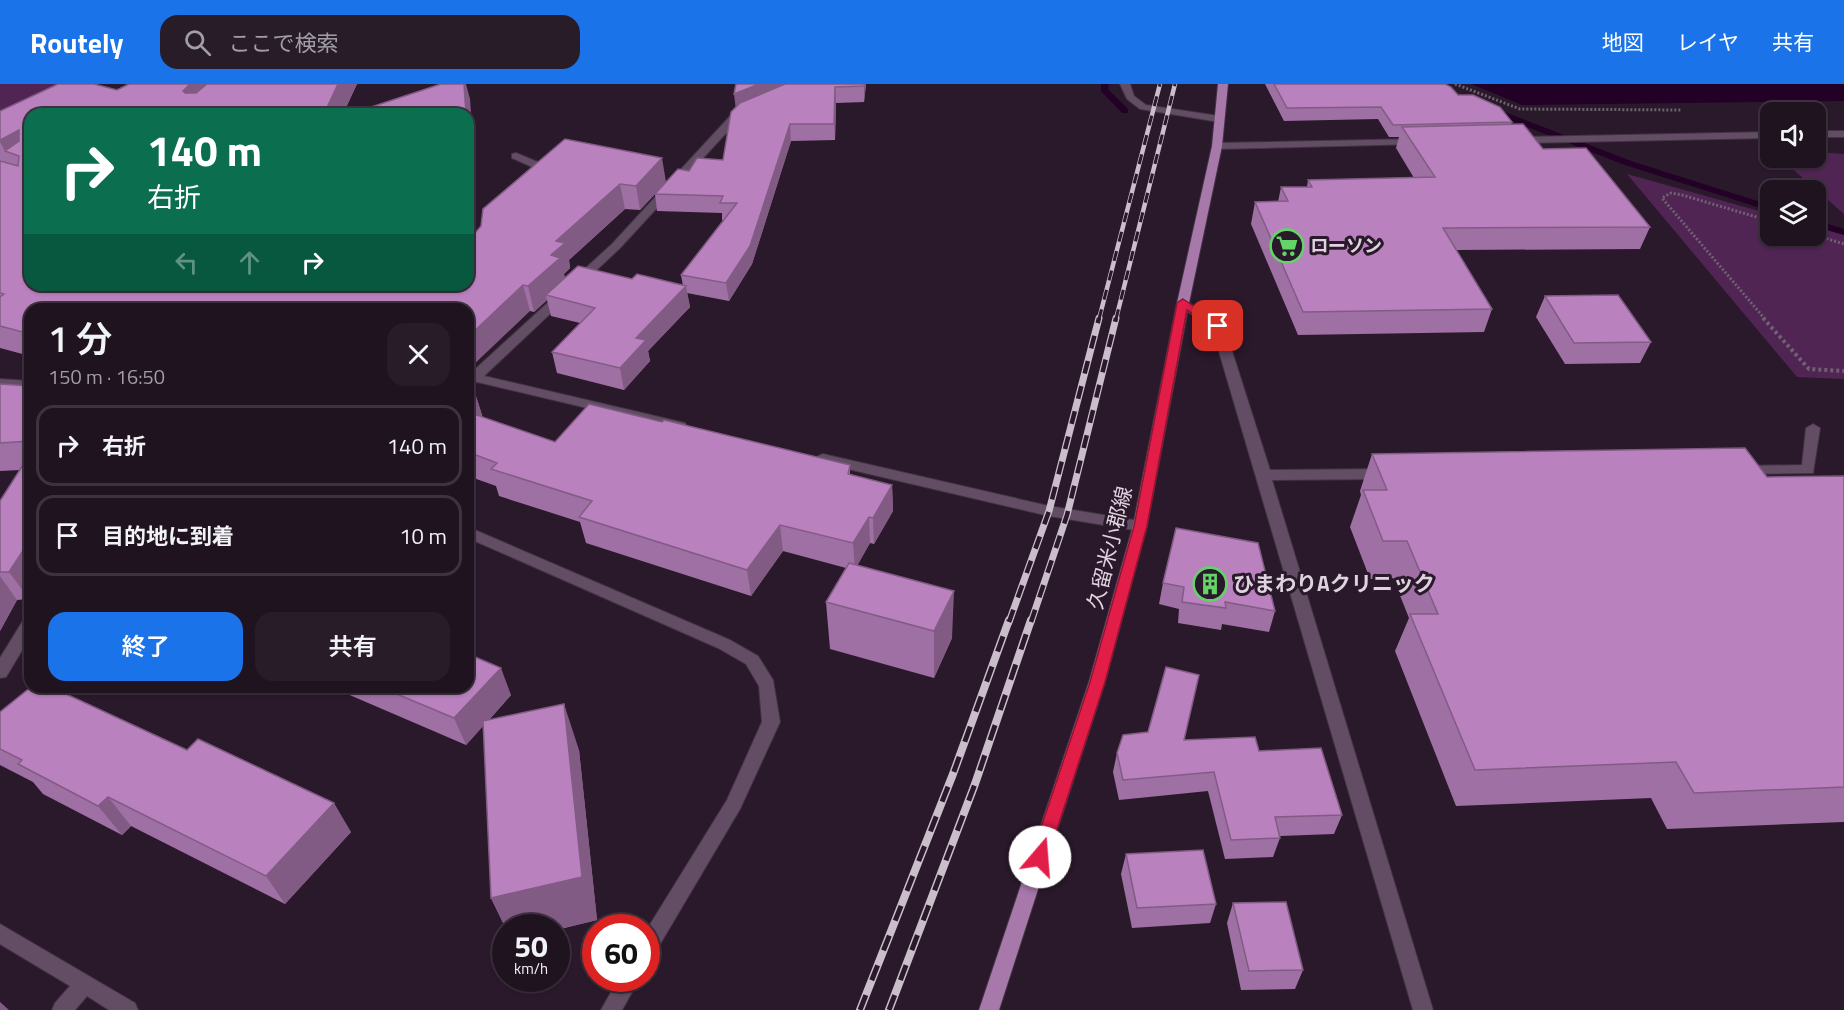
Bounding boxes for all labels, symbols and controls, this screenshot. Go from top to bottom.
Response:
search box [160,15,580,69]
text: Routely [30,21,124,64]
icon: search [181,26,214,59]
text: ここで検索 [229,26,339,60]
text: 地図 [1602,26,1644,58]
text: レイヤ [1677,26,1739,58]
text: 共有 [1772,26,1814,58]
map controls [1760,102,1826,246]
button: sound [1760,102,1826,168]
text: 140 m [147,118,262,182]
icon: right [48,132,126,210]
text: 右折 [147,176,201,217]
button: layers [1760,180,1826,246]
supermarket icon: ローソン [1269,228,1305,264]
place label: ローソン [1310,232,1382,259]
icon: left [170,246,203,279]
icon: ahead [233,246,266,279]
icon: right [296,246,329,279]
pin [1192,300,1243,351]
icon: arrive [1201,309,1234,342]
text: 1 分 [48,311,112,366]
button: close [387,323,450,386]
text: 150 m · 16:50 [48,361,165,392]
icon: right [51,429,84,462]
text: 右折 [102,429,146,463]
text: 140 m [387,429,447,463]
street label: 久留米小郡線 [1078,483,1140,613]
icon: arrive [51,519,84,552]
text: 目的地に到着 [102,519,234,553]
text: 10 m [399,519,447,553]
building icon: ひまわりAクリニック [1192,566,1228,602]
place label: ひまわりAクリニック [1233,567,1435,599]
button: 終了 [48,612,243,681]
button: 共有 [255,612,450,681]
position arrow [1008,825,1072,889]
speed limit sign: 60 [582,914,660,992]
text: 50 [514,923,548,969]
text: km/h [514,957,548,980]

